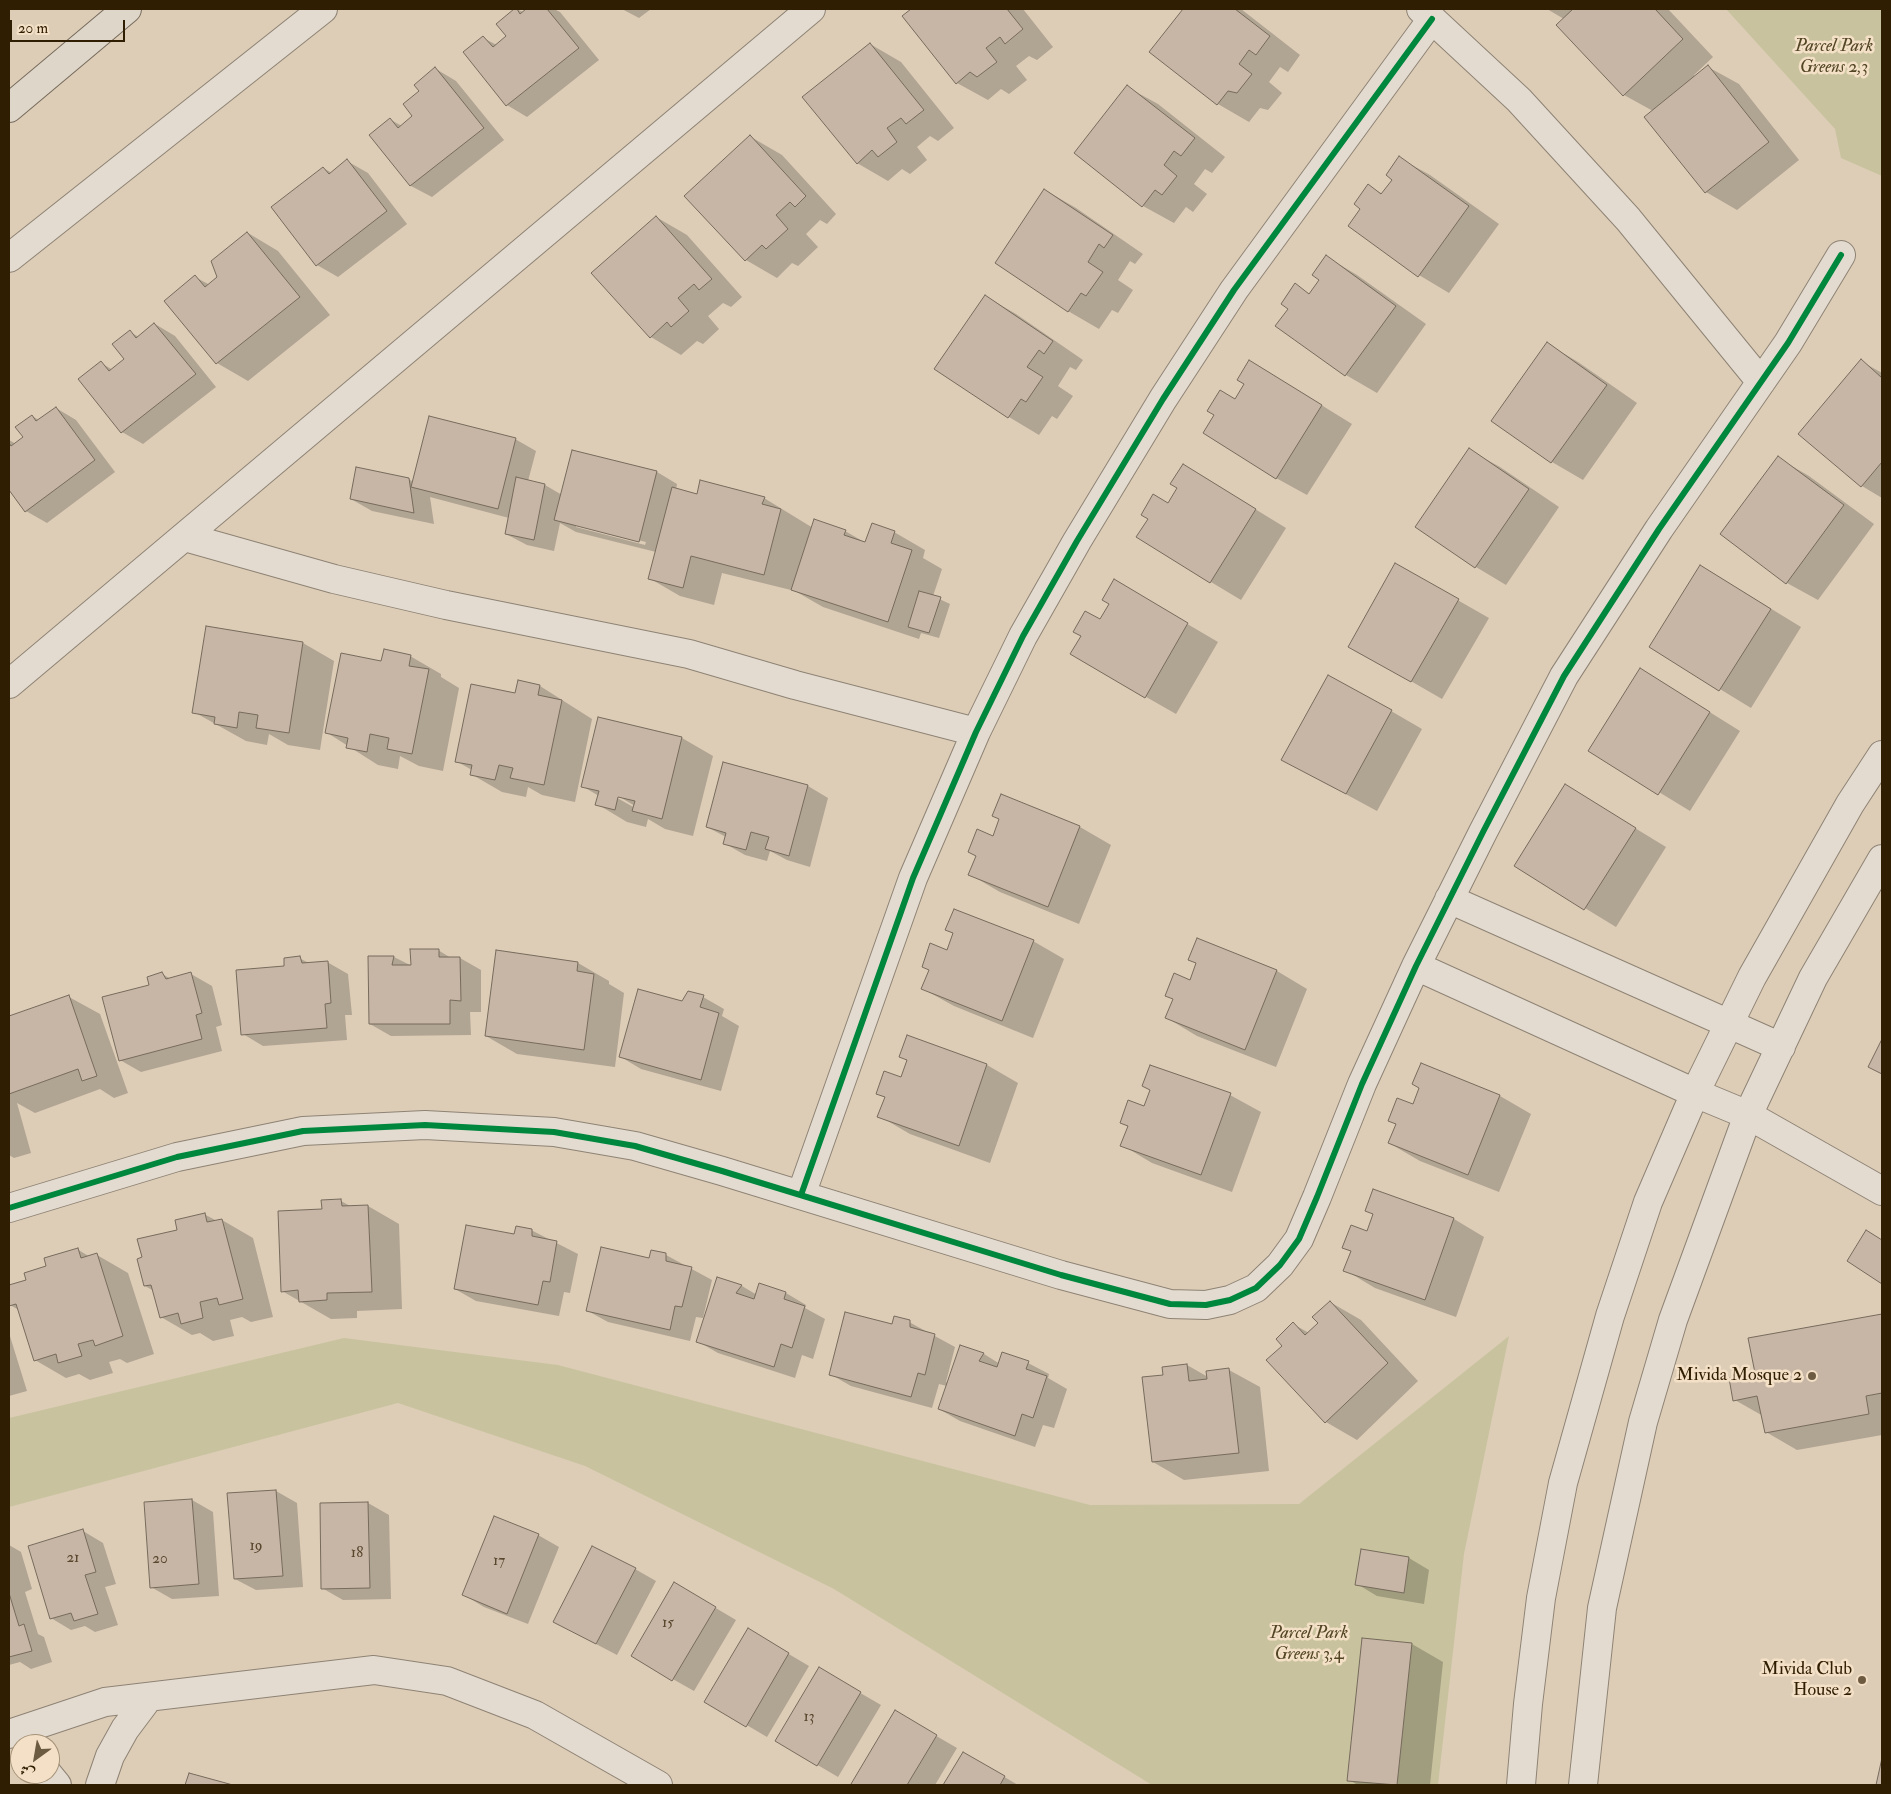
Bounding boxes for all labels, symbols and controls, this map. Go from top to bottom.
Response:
scale bar [12,10,128,42]
text: 20 m [18,19,48,38]
park label: Parcel Park Greens 2,3 [1795,36,1873,78]
place label: Mivida Mosque 2 [1676,1365,1802,1387]
marker: Mivida Mosque 2 [1806,1370,1818,1382]
house number: 19 [250,1538,262,1556]
house number: 18 [351,1545,363,1563]
house number: 21 [67,1550,79,1568]
house number: 20 [152,1551,168,1569]
house number: 17 [493,1553,505,1571]
house number: 15 [662,1615,674,1633]
park label: Parcel Park Greens 3,4 [1270,1623,1348,1666]
place label: Mivida Club House 2 [1762,1659,1852,1702]
marker: Mivida Club House 2 [1856,1674,1868,1686]
house number: 13 [803,1709,815,1727]
north arrow [10,1734,60,1784]
text: ش [17,1760,38,1782]

